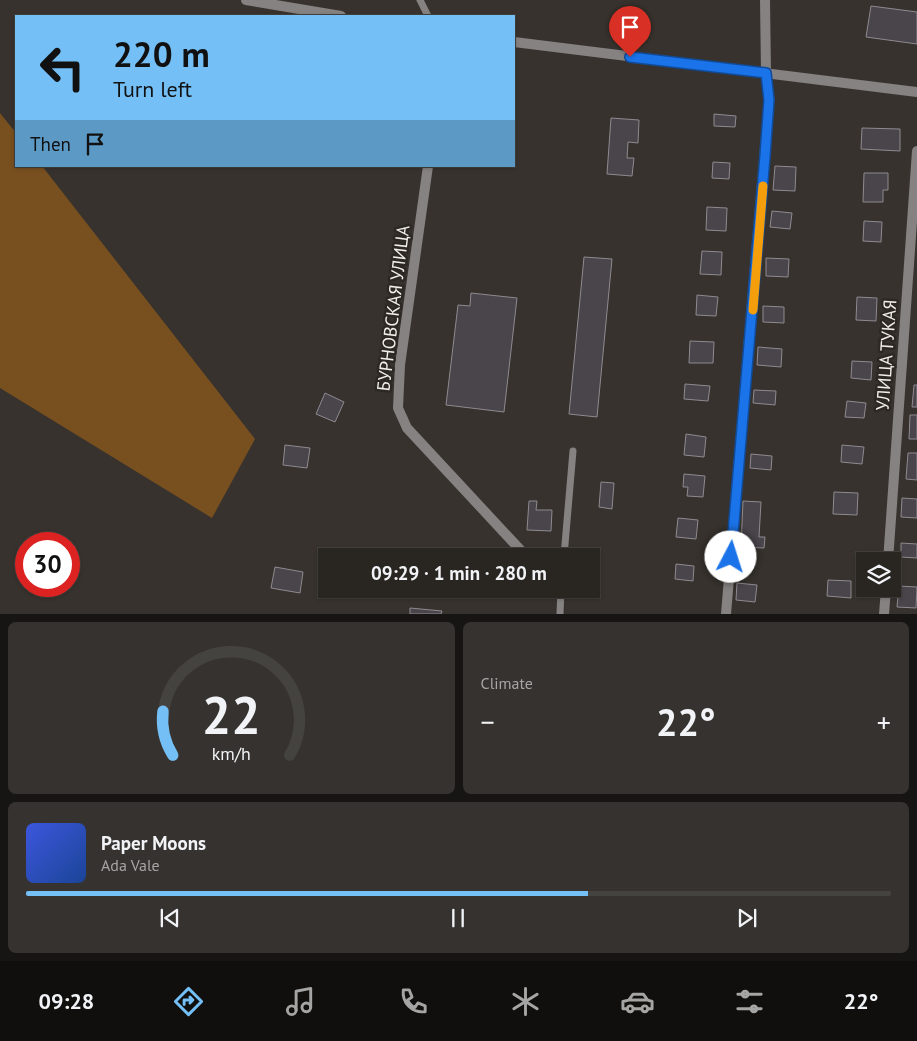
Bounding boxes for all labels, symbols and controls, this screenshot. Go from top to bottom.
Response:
pin [609,6,651,57]
icon: arrive [616,13,644,41]
text: 220 m [113,31,210,77]
icon: left [30,35,95,100]
text: Turn left [113,75,192,103]
icon: arrive [81,130,109,158]
text: Then [30,132,71,156]
street label: БУРНОВСКАЯ УЛИЦА [371,223,415,392]
street label: УЛИЦА ТУКАЯ [871,299,901,411]
position arrow [704,530,756,582]
speed limit sign: 30 [15,532,80,597]
map controls [856,552,901,597]
button: layers [856,552,901,597]
text: 09:29 · 1 min · 280 m [371,561,547,585]
text: Climate [481,673,533,693]
text: 22 [202,681,261,748]
text: 22° [656,697,716,746]
text: − [481,703,495,740]
text: + [877,703,891,740]
text: km/h [212,742,251,765]
text: Paper Moons [101,831,206,855]
text: Ada Vale [101,855,160,875]
icon: previous [156,904,184,932]
icon: pause [444,904,472,932]
icon: next [733,904,761,932]
icon: directions [171,984,206,1019]
icon: music [283,984,318,1019]
icon: phone [396,984,431,1019]
icon: climate [508,984,543,1019]
icon: car [620,984,655,1019]
icon: filters [732,984,767,1019]
text: 09:28 [39,987,94,1015]
text: 22° [844,987,878,1015]

